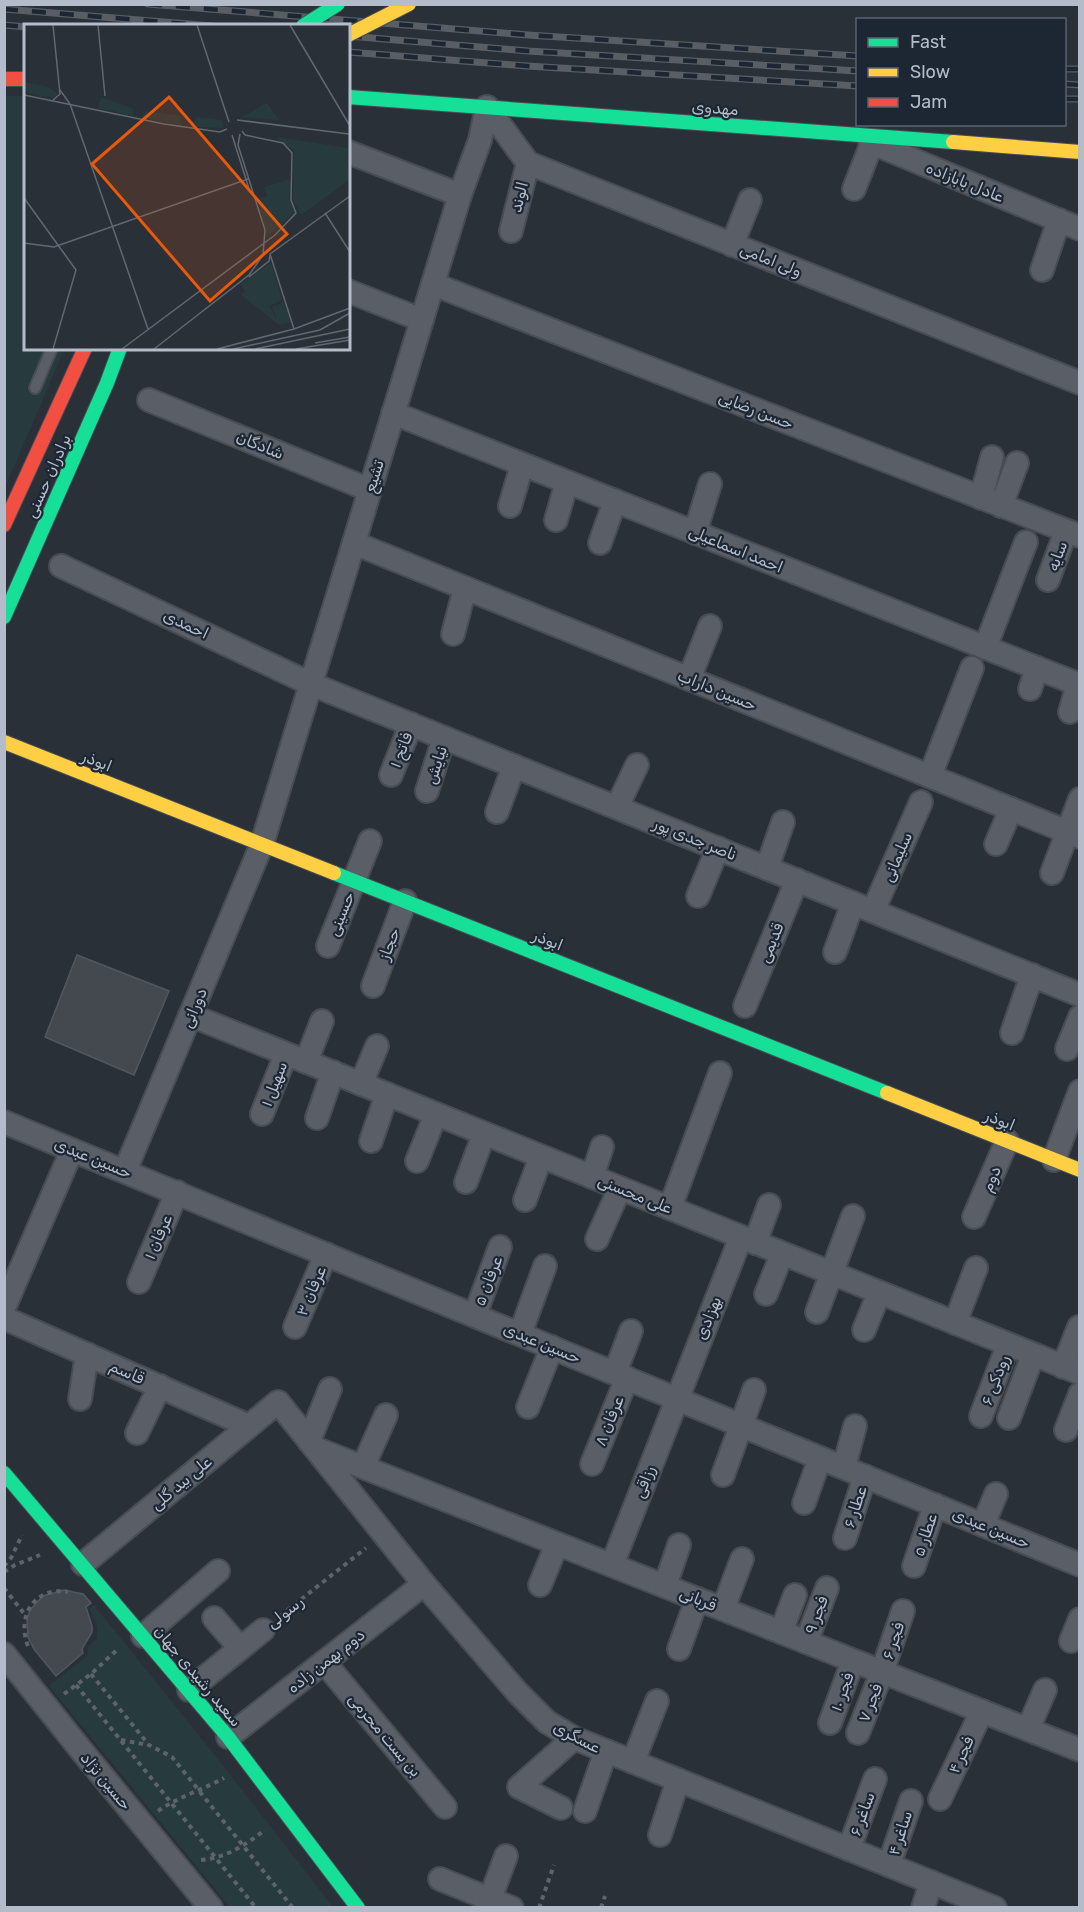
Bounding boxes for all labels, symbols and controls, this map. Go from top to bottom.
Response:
legend [856,18,1066,126]
inset map [24,24,350,350]
text: Fast [910,31,946,53]
text: Slow [910,61,950,83]
text: Jam [910,91,947,113]
street label: مهدوی [691,97,739,120]
street label: عادل بابازاده [923,158,1007,207]
street label: الوند [506,180,533,215]
street label: ولی امامی [737,239,805,282]
street label: حسن رضایی [716,387,796,434]
street label: شادگان [233,427,287,463]
street label: برادران حسنی [21,431,76,521]
street label: تشیع [360,458,390,495]
street label: احمد اسماعیلی [686,521,786,577]
street label: سایه [1043,538,1071,574]
street label: احمدی [160,605,212,643]
street label: حسین داراب [674,666,759,715]
street label: فاتح ۱ [386,729,418,771]
street label: نیایش [421,744,451,786]
street label: ابوذر [78,746,115,777]
street label: ناصر جدی پور [649,813,739,865]
street label: سلیمانی [878,829,916,885]
street label: حسینی [324,889,358,939]
street label: قدیمی [754,920,788,966]
street label: حجاز [374,925,405,964]
street label: ابوذر [529,925,566,956]
street label: دورانی [177,985,212,1031]
street label: سهیل ۱ [257,1059,292,1110]
street label: ابوذر [981,1105,1018,1136]
street label: حسین عبدی [52,1134,134,1182]
street label: دوم [977,1163,1006,1195]
street label: علی محسنی [595,1170,675,1218]
street label: عرفان ۱ [140,1211,177,1263]
street label: عرفان ۵ [470,1253,507,1309]
street label: عرفان ۳ [292,1263,331,1319]
street label: بهزادی [691,1294,726,1343]
street label: حسین عبدی [501,1319,583,1367]
street label: رودکی ۶ [977,1352,1014,1408]
street label: قاسم [106,1356,148,1389]
street label: عرفان ۸ [590,1393,629,1449]
street label: علی بید گلی [146,1452,216,1514]
street label: رزاقی [629,1463,660,1501]
street label: عطار ۶ [839,1483,872,1531]
street label: حسین عبدی [950,1504,1032,1552]
street label: عطار ۵ [909,1511,942,1559]
street label: قربانی [676,1583,720,1616]
street label: رسولی [263,1592,308,1633]
street label: فجر ۹ [800,1593,833,1637]
street label: فجر ۶ [878,1619,909,1663]
street label: سعید رشیدی جهان [149,1622,246,1731]
street label: دوم بهمن زاده [284,1625,369,1698]
street label: فجر ۱۰ [826,1670,859,1714]
street label: فجر ۷ [854,1681,887,1725]
street label: بن بست محرمی [344,1689,425,1781]
street label: عسگری [550,1717,604,1758]
street label: فجر ۴ [944,1733,979,1777]
street label: حسین نژاد [76,1748,136,1814]
street label: ساغر ۶ [845,1789,880,1839]
street label: ساغر ۴ [884,1808,917,1858]

